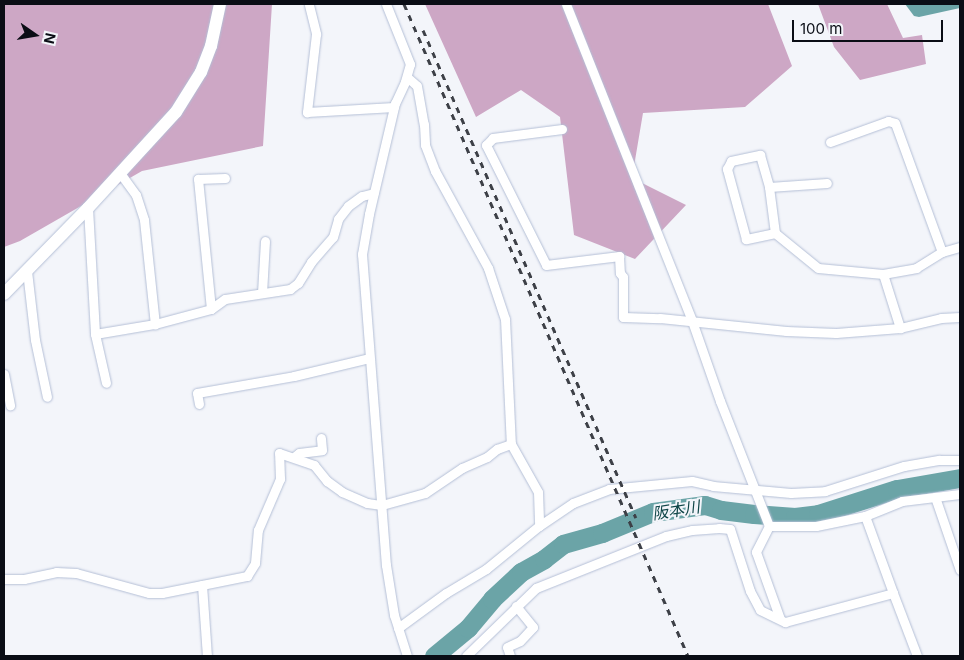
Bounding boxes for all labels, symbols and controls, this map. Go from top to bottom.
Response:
north arrow [10,10,60,60]
scale bar [794,10,945,42]
text: 100 m [800,19,842,38]
text: N [41,31,60,46]
water label: 阪本川 [651,497,701,523]

